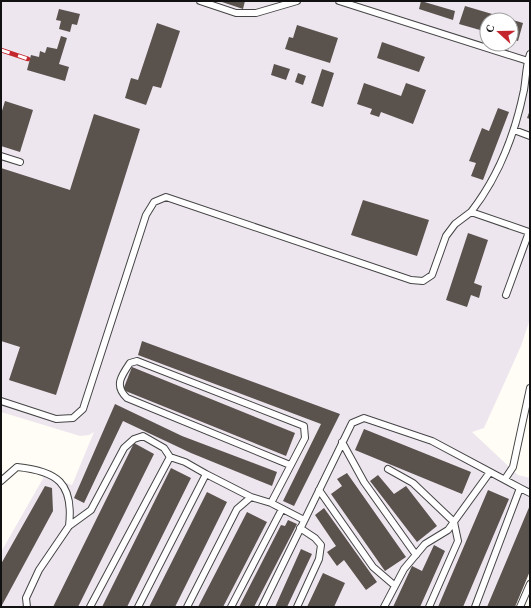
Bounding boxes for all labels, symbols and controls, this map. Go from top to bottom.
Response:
north arrow [479,12,519,52]
text: С [481,22,500,35]

